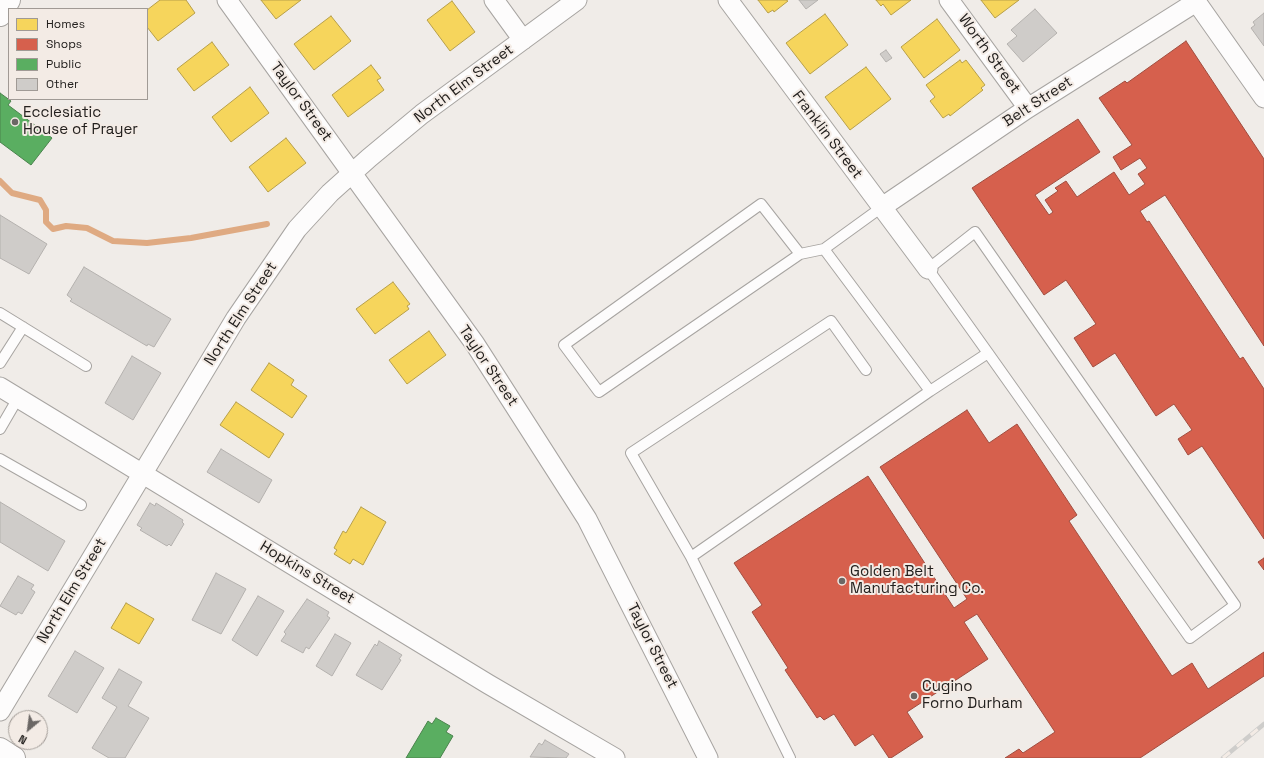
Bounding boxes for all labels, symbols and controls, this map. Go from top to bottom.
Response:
legend [8,8,148,100]
street label: Worth Street [954,11,1024,97]
text: Homes [46,16,85,32]
text: Shops [46,36,82,52]
street label: North Elm Street [411,41,517,127]
text: Public [46,56,81,72]
street label: Taylor Street [266,59,336,145]
street label: Belt Street [1000,73,1076,131]
text: Other [46,76,79,92]
street label: Franklin Street [788,87,866,183]
place label: Ecclesiatic House of Prayer [23,104,138,139]
marker: Ecclesiatic House of Prayer [10,117,20,127]
street label: North Elm Street [201,259,281,369]
street label: Taylor Street [454,322,522,410]
street label: North Elm Street [33,535,111,647]
street label: Hopkins Street [256,538,358,608]
place label: Golden Belt Manufacturing Co. [850,563,984,598]
marker: Golden Belt Manufacturing Co. [837,576,847,586]
street label: Taylor Street [623,600,681,692]
place label: Cugino Forno Durham [922,678,1023,713]
marker: Cugino Forno Durham [909,691,919,701]
north arrow [8,710,48,750]
text: N [16,732,29,748]

